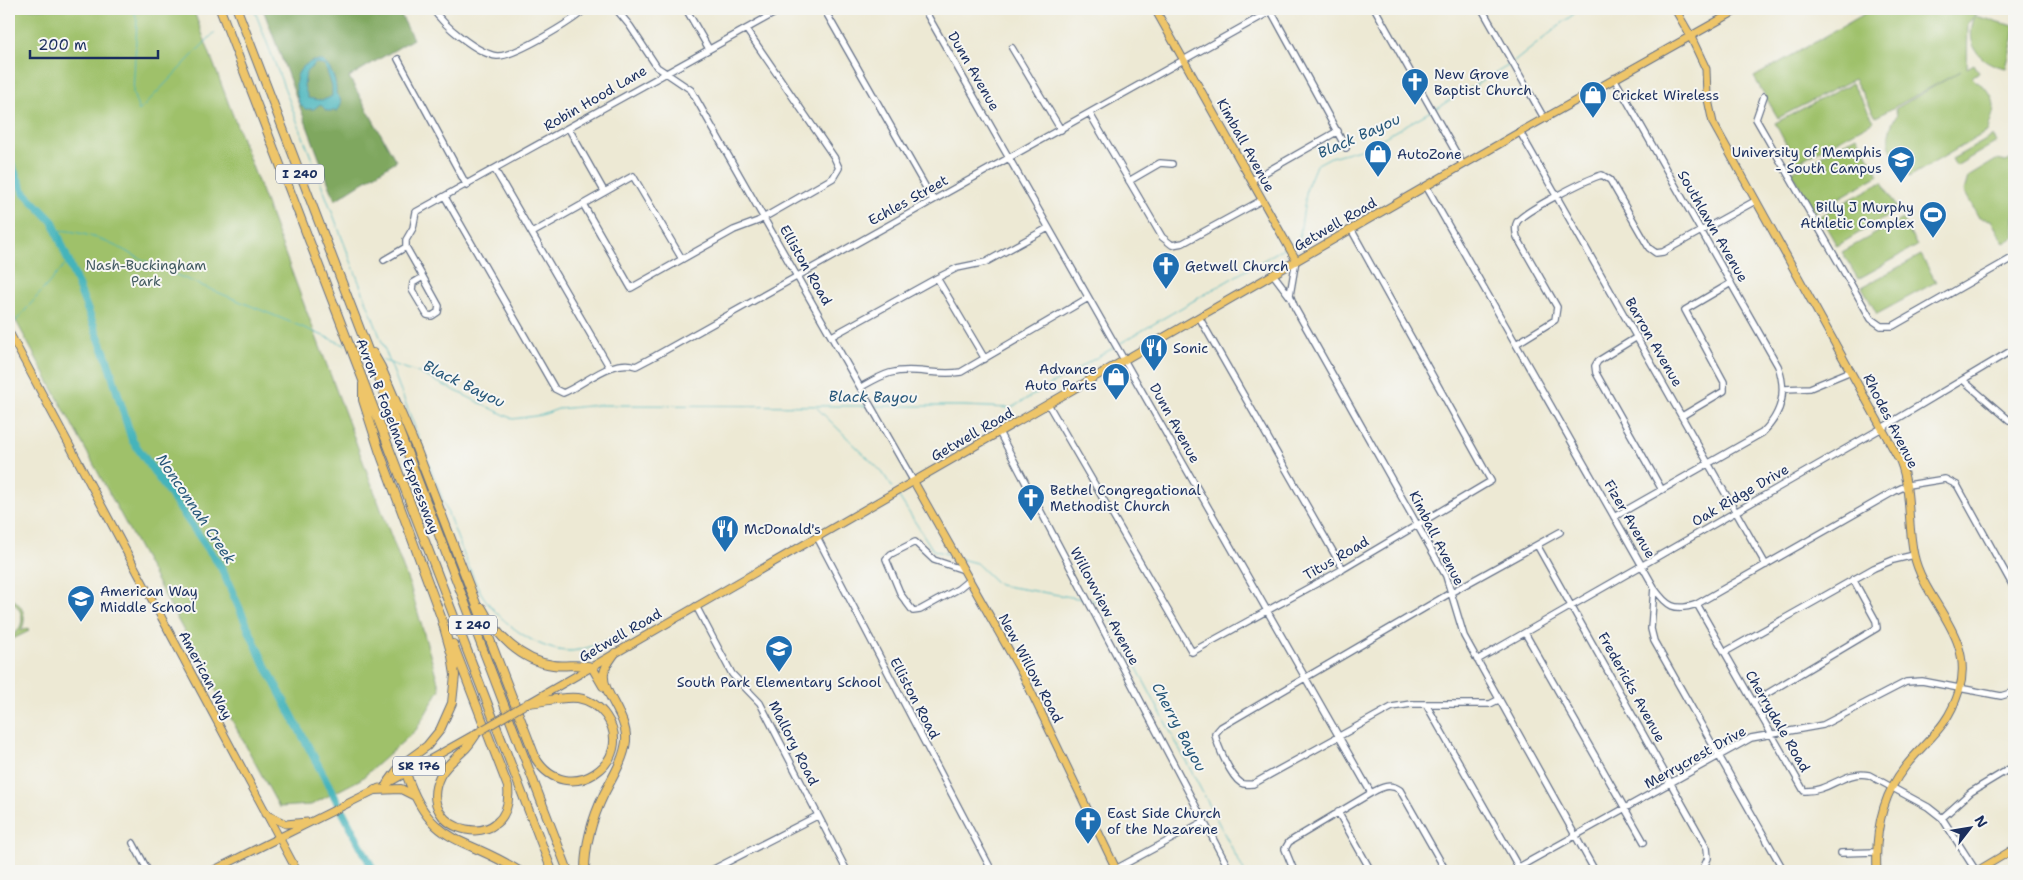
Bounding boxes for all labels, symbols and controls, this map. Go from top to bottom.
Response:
scale bar [30,28,158,60]
street label: Dunn Avenue [944,28,1004,114]
text: 200 m [38,35,87,55]
street label: Robin Hood Lane [540,61,650,135]
place label: New Grove Baptist Church [1434,65,1532,99]
church icon: New Grove Baptist Church [1400,67,1430,106]
shop icon: Cricket Wireless [1578,80,1608,119]
place label: Cricket Wireless [1612,86,1719,104]
street label: Kimball Avenue [1213,95,1279,195]
water label: Black Bayou [1314,109,1404,163]
shop icon: AutoZone [1363,139,1393,178]
place label: University of Memphis - South Campus [1732,143,1882,177]
place label: AutoZone [1397,145,1462,163]
school or university icon: University of Memphis - South Campus [1886,145,1916,184]
road number: I 240 [276,164,324,183]
street label: Southlawn Avenue [1674,167,1752,285]
street label: Echles Street [865,171,951,229]
street label: Getwell Road [1290,193,1380,255]
place label: Billy J Murphy Athletic Complex [1800,198,1914,232]
sports icon: Billy J Murphy Athletic Complex [1918,200,1948,239]
street label: Elliston Road [776,222,836,308]
church icon: Getwell Church [1151,251,1181,290]
park label: Nash-Buckingham Park [86,256,206,290]
place label: Getwell Church [1185,257,1289,275]
street label: Barron Avenue [1621,294,1687,390]
restaurant icon: Sonic [1139,333,1169,372]
street label: Avron B Fogelman Expressway [352,336,444,536]
place label: Sonic [1173,339,1208,357]
water label: Black Bayou [420,356,509,413]
place label: Advance Auto Parts [1025,360,1097,394]
shop icon: Advance Auto Parts [1101,362,1131,401]
street label: Rhodes Avenue [1859,371,1923,472]
street label: Dunn Avenue [1146,380,1204,466]
water label: Black Bayou [829,386,918,408]
street label: Getwell Road [927,403,1017,465]
water label: Nonconnah Creek [152,450,241,568]
street label: Oak Ridge Drive [1688,460,1792,530]
street label: Fizer Avenue [1600,477,1660,562]
place label: Bethel Congregational Methodist Church [1050,481,1202,515]
church icon: Bethel Congregational Methodist Church [1016,483,1046,522]
street label: Kimball Avenue [1405,488,1469,589]
restaurant icon: McDonald's [710,514,740,553]
place label: McDonald's [744,520,821,538]
street label: Titus Road [1300,532,1372,584]
street label: Willowview Avenue [1066,544,1144,668]
place label: American Way Middle School [100,582,198,616]
school or university icon: American Way Middle School [66,584,96,623]
street label: Getwell Road [575,604,665,666]
street label: New Willow Road [995,610,1067,726]
road number: I 240 [449,616,497,634]
street label: American Way [175,628,237,722]
street label: Fredericks Avenue [1594,629,1670,745]
school or university icon: South Park Elementary School [764,634,794,673]
street label: Elliston Road [886,654,944,742]
street label: Cherrydale Road [1742,667,1814,775]
place label: South Park Elementary School [677,673,882,691]
water label: Cherry Bayou [1147,679,1211,775]
street label: Mallory Road [765,698,823,789]
street label: Merrycrest Drive [1641,722,1749,792]
road number: SR 176 [393,756,445,776]
north arrow [1946,802,1996,852]
place label: East Side Church of the Nazarene [1107,804,1221,838]
church icon: East Side Church of the Nazarene [1073,806,1103,845]
text: N [1971,812,1992,831]

